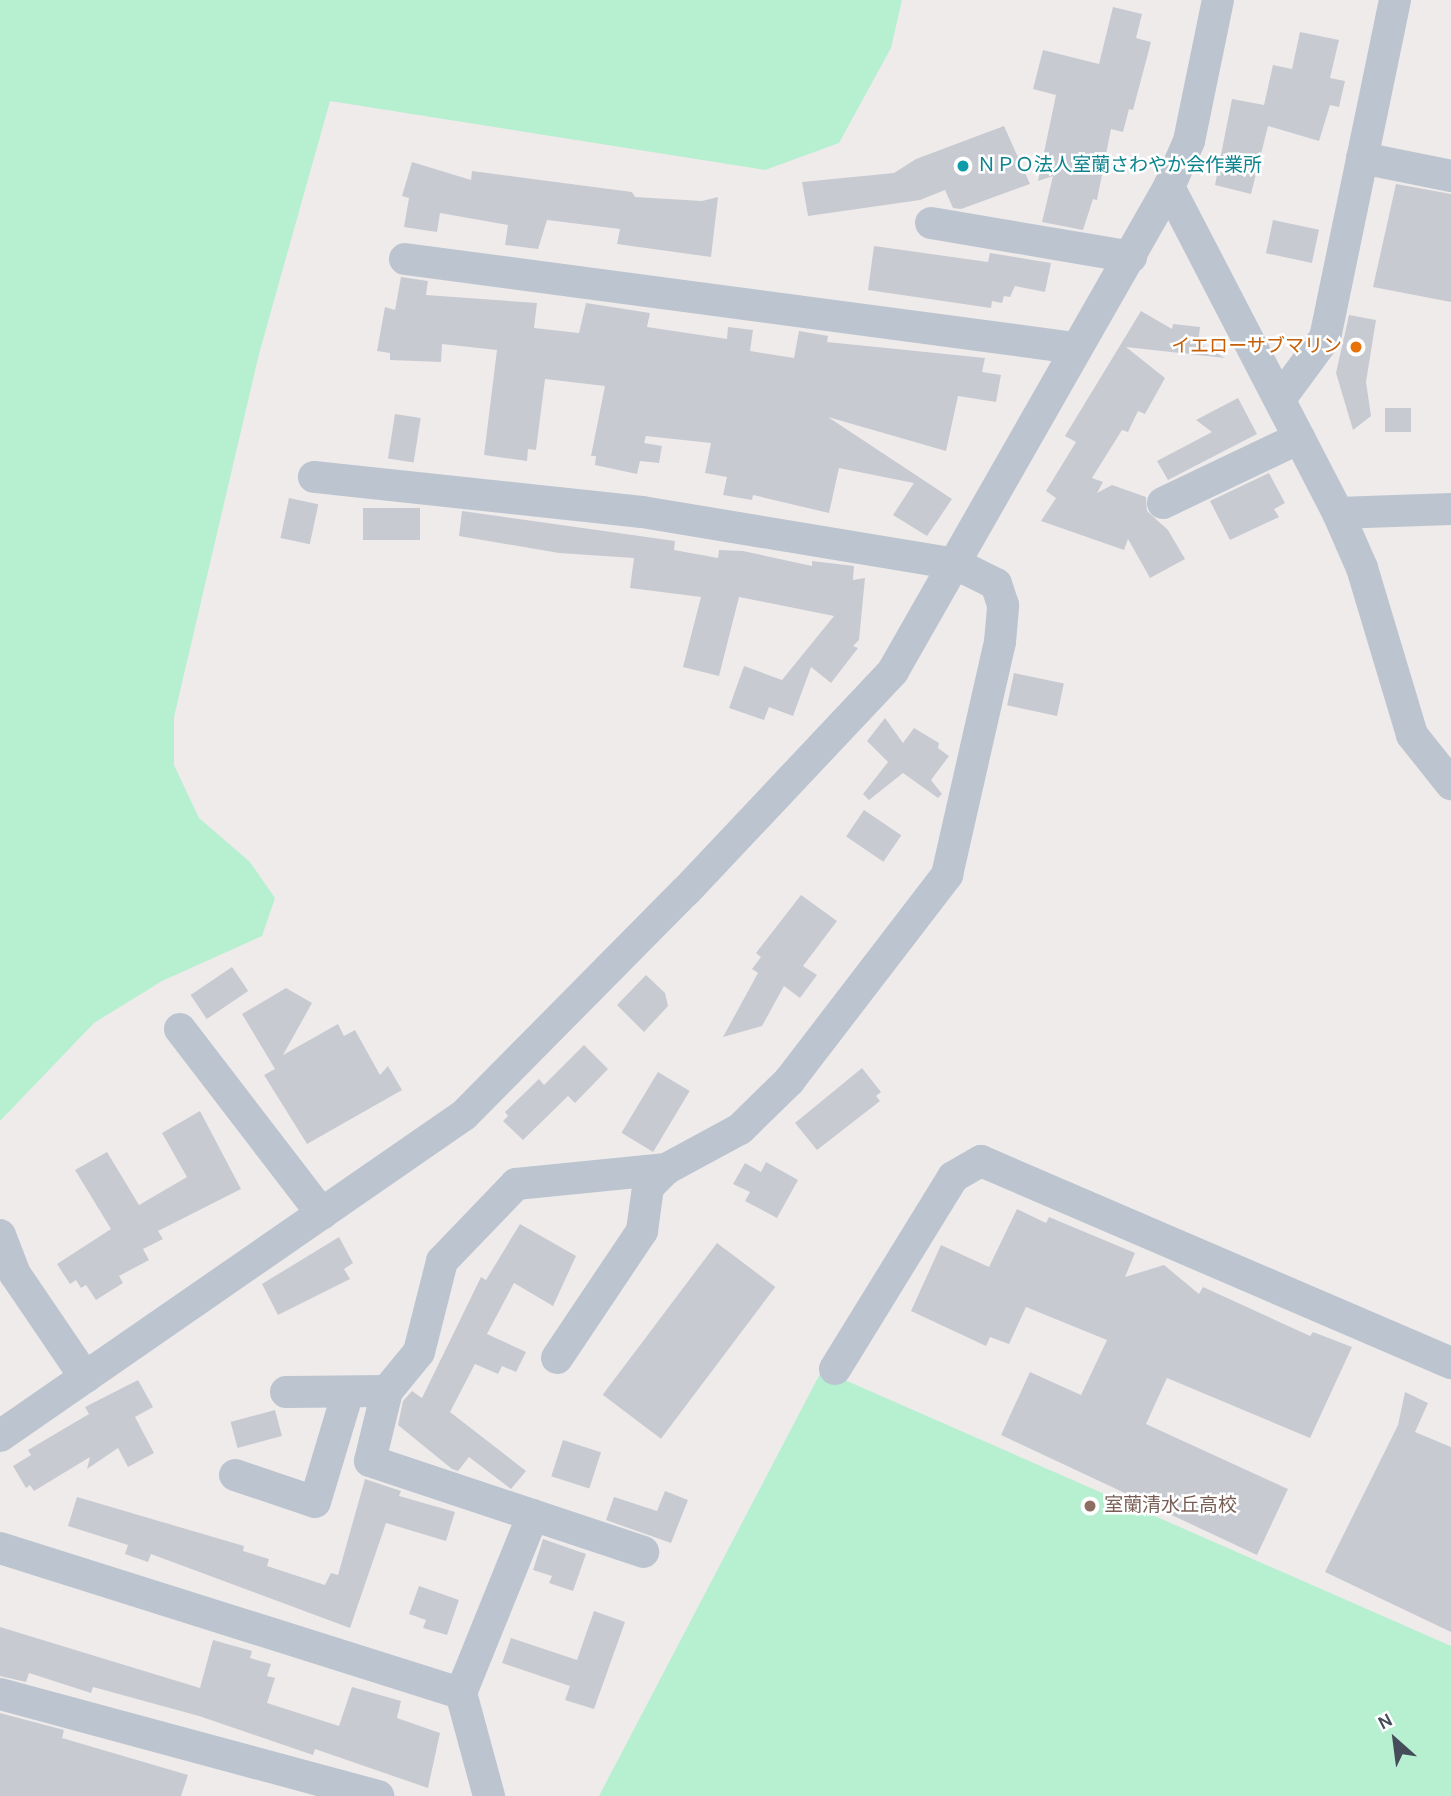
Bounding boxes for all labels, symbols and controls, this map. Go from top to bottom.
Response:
place label: ＮＰＯ法人室蘭さわやか会作業所 [977,155,1262,177]
marker: ＮＰＯ法人室蘭さわやか会作業所 [955,158,971,174]
place label: イエローサブマリン [1171,336,1342,358]
marker: イエローサブマリン [1348,339,1364,355]
place label: 室蘭清水丘高校 [1104,1495,1237,1517]
marker: 室蘭清水丘高校 [1082,1498,1098,1514]
north arrow [1360,1705,1430,1775]
text: N [1374,1709,1396,1734]

